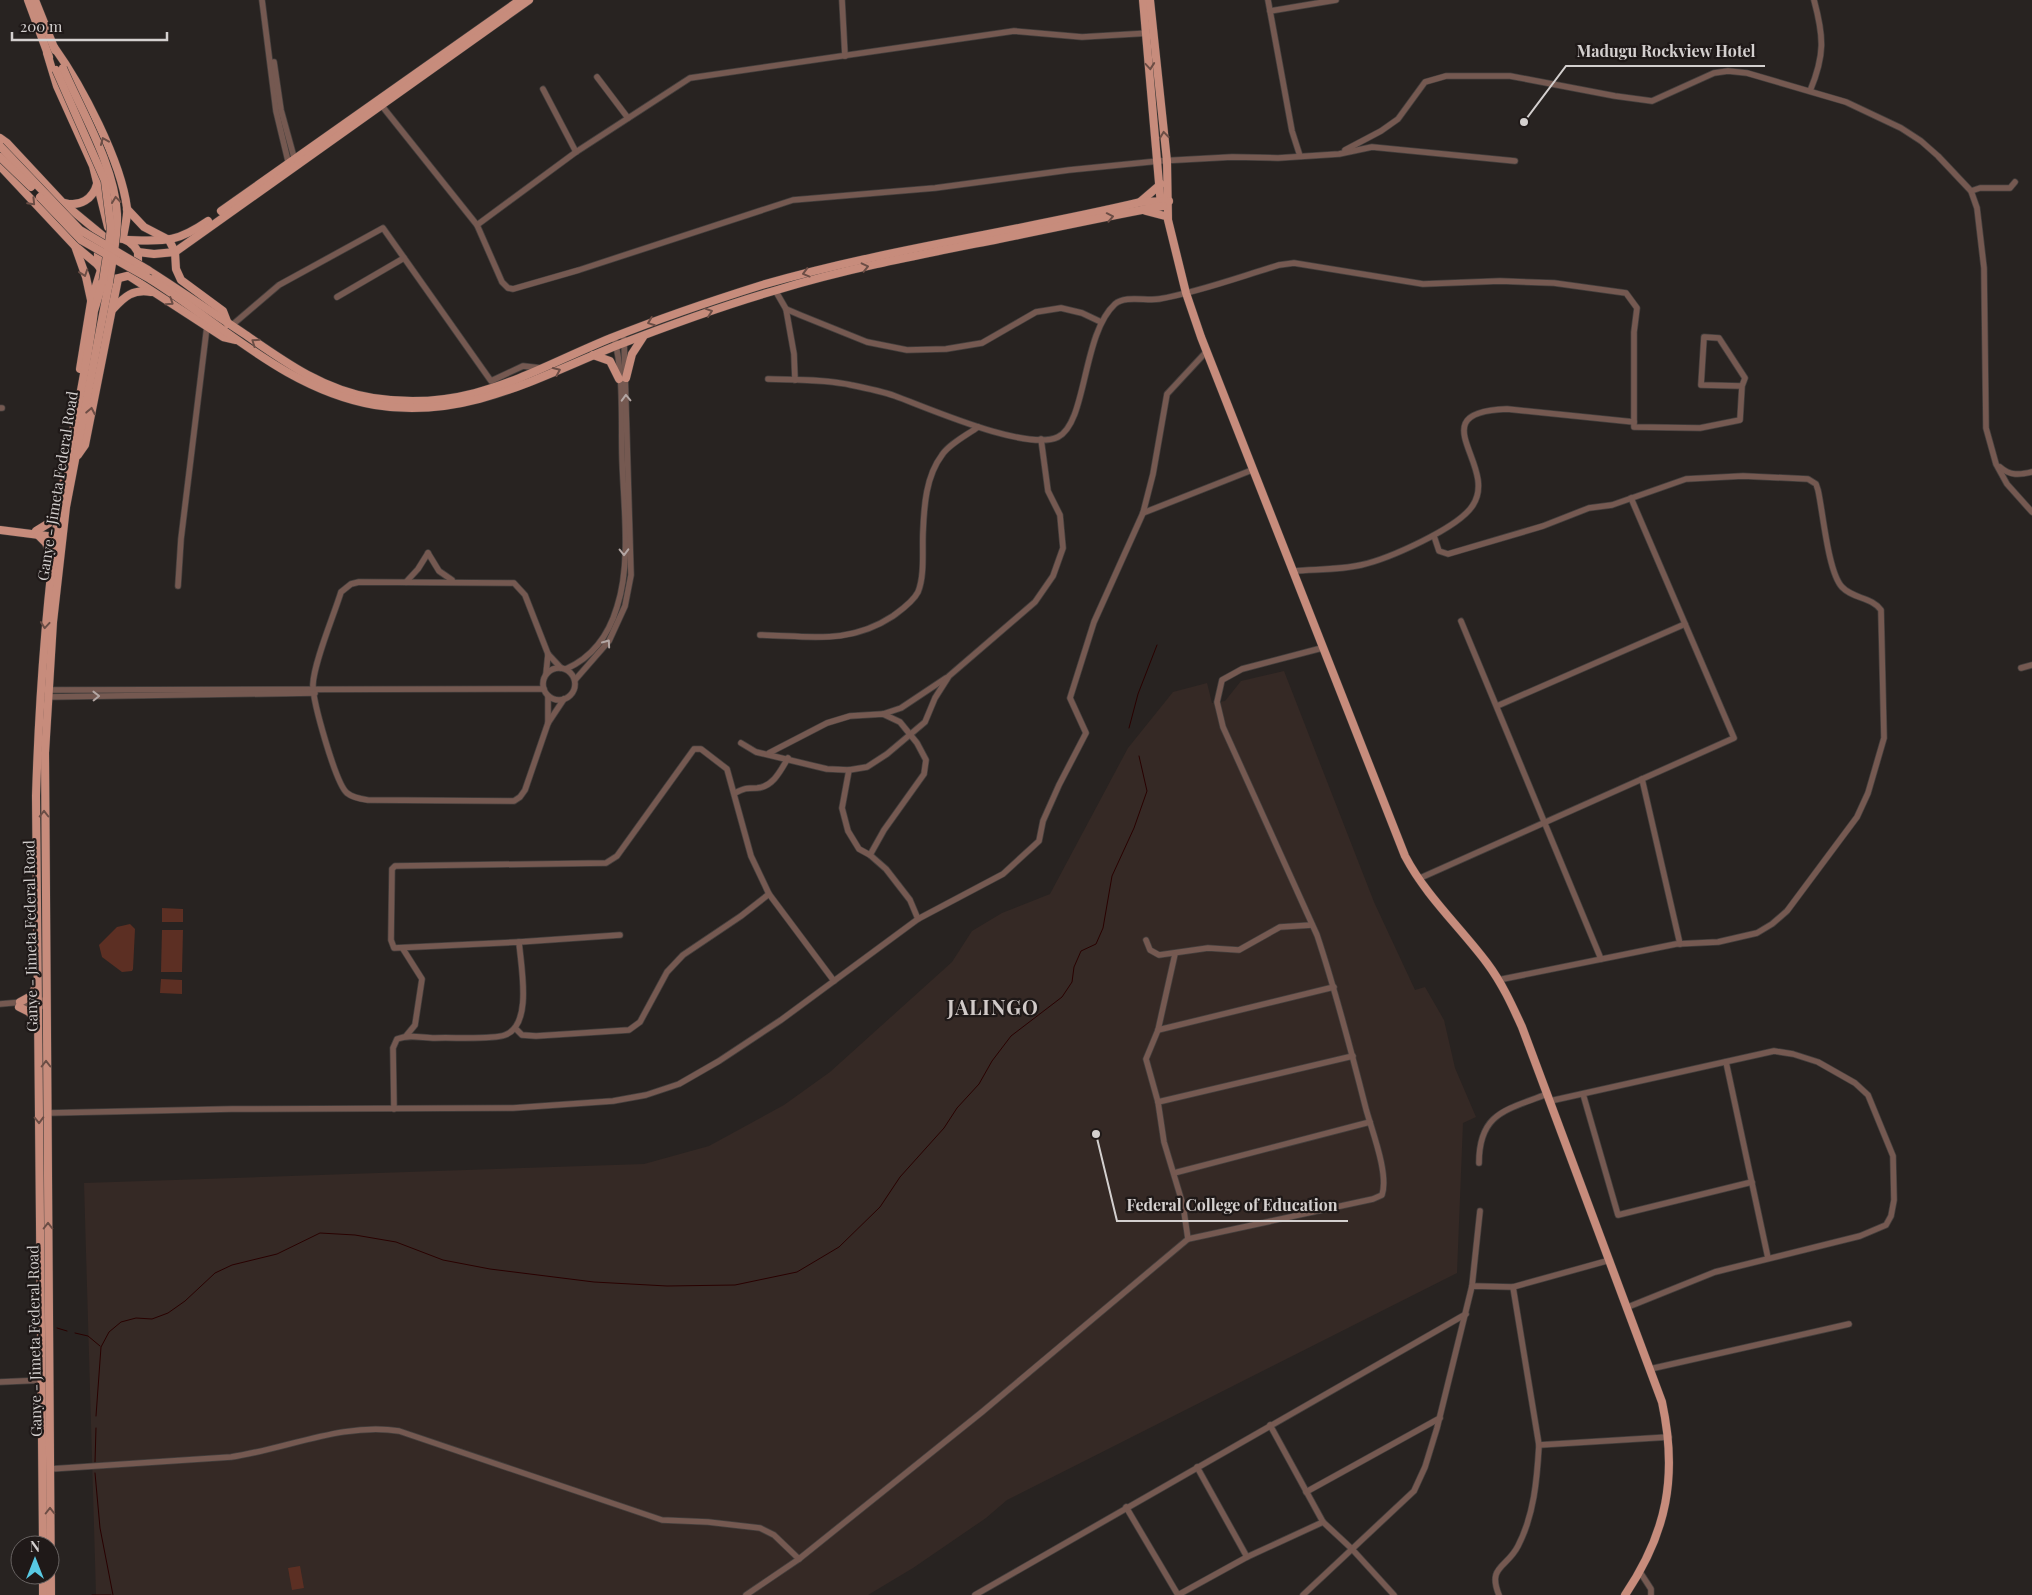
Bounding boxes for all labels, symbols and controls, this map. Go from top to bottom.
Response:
scale bar [12,10,168,42]
text: 200 m [20,16,63,36]
callout: Madugu Rockview Hotel [1566,35,1765,66]
text: Madugu Rockview Hotel [1576,40,1756,61]
one-way arrow [1144,62,1155,70]
one-way arrow [1159,131,1170,139]
one-way arrow [100,137,111,146]
one-way arrow [111,195,122,203]
one-way arrow [27,196,36,205]
one-way arrow [1105,212,1114,222]
one-way arrow [860,262,869,273]
one-way arrow [79,268,89,277]
one-way arrow [803,268,811,278]
one-way arrow [165,296,174,305]
one-way arrow [704,308,712,318]
one-way arrow [648,317,656,327]
one-way arrow [252,339,261,348]
one-way arrow [552,366,561,377]
street label: Ganye - Jimeta Federal Road [32,389,82,582]
one-way arrow [621,394,632,402]
one-way arrow [86,407,96,416]
one-way arrow [619,548,630,556]
one-way arrow [40,622,51,630]
one-way arrow [601,639,610,649]
one-way arrow [93,691,101,702]
one-way arrow [39,810,49,818]
street label: Ganye - Jimeta Federal Road [18,840,42,1032]
district label: JALINGO [946,993,1039,1020]
one-way arrow [41,1060,51,1068]
one-way arrow [34,1116,44,1124]
callout: Federal College of Education [1117,1190,1348,1221]
text: Federal College of Education [1126,1194,1338,1215]
one-way arrow [43,1222,53,1230]
street label: Ganye - Jimeta Federal Road [22,1245,46,1437]
one-way arrow [45,1507,55,1515]
north arrow [10,1535,60,1585]
text: N [30,1537,40,1556]

